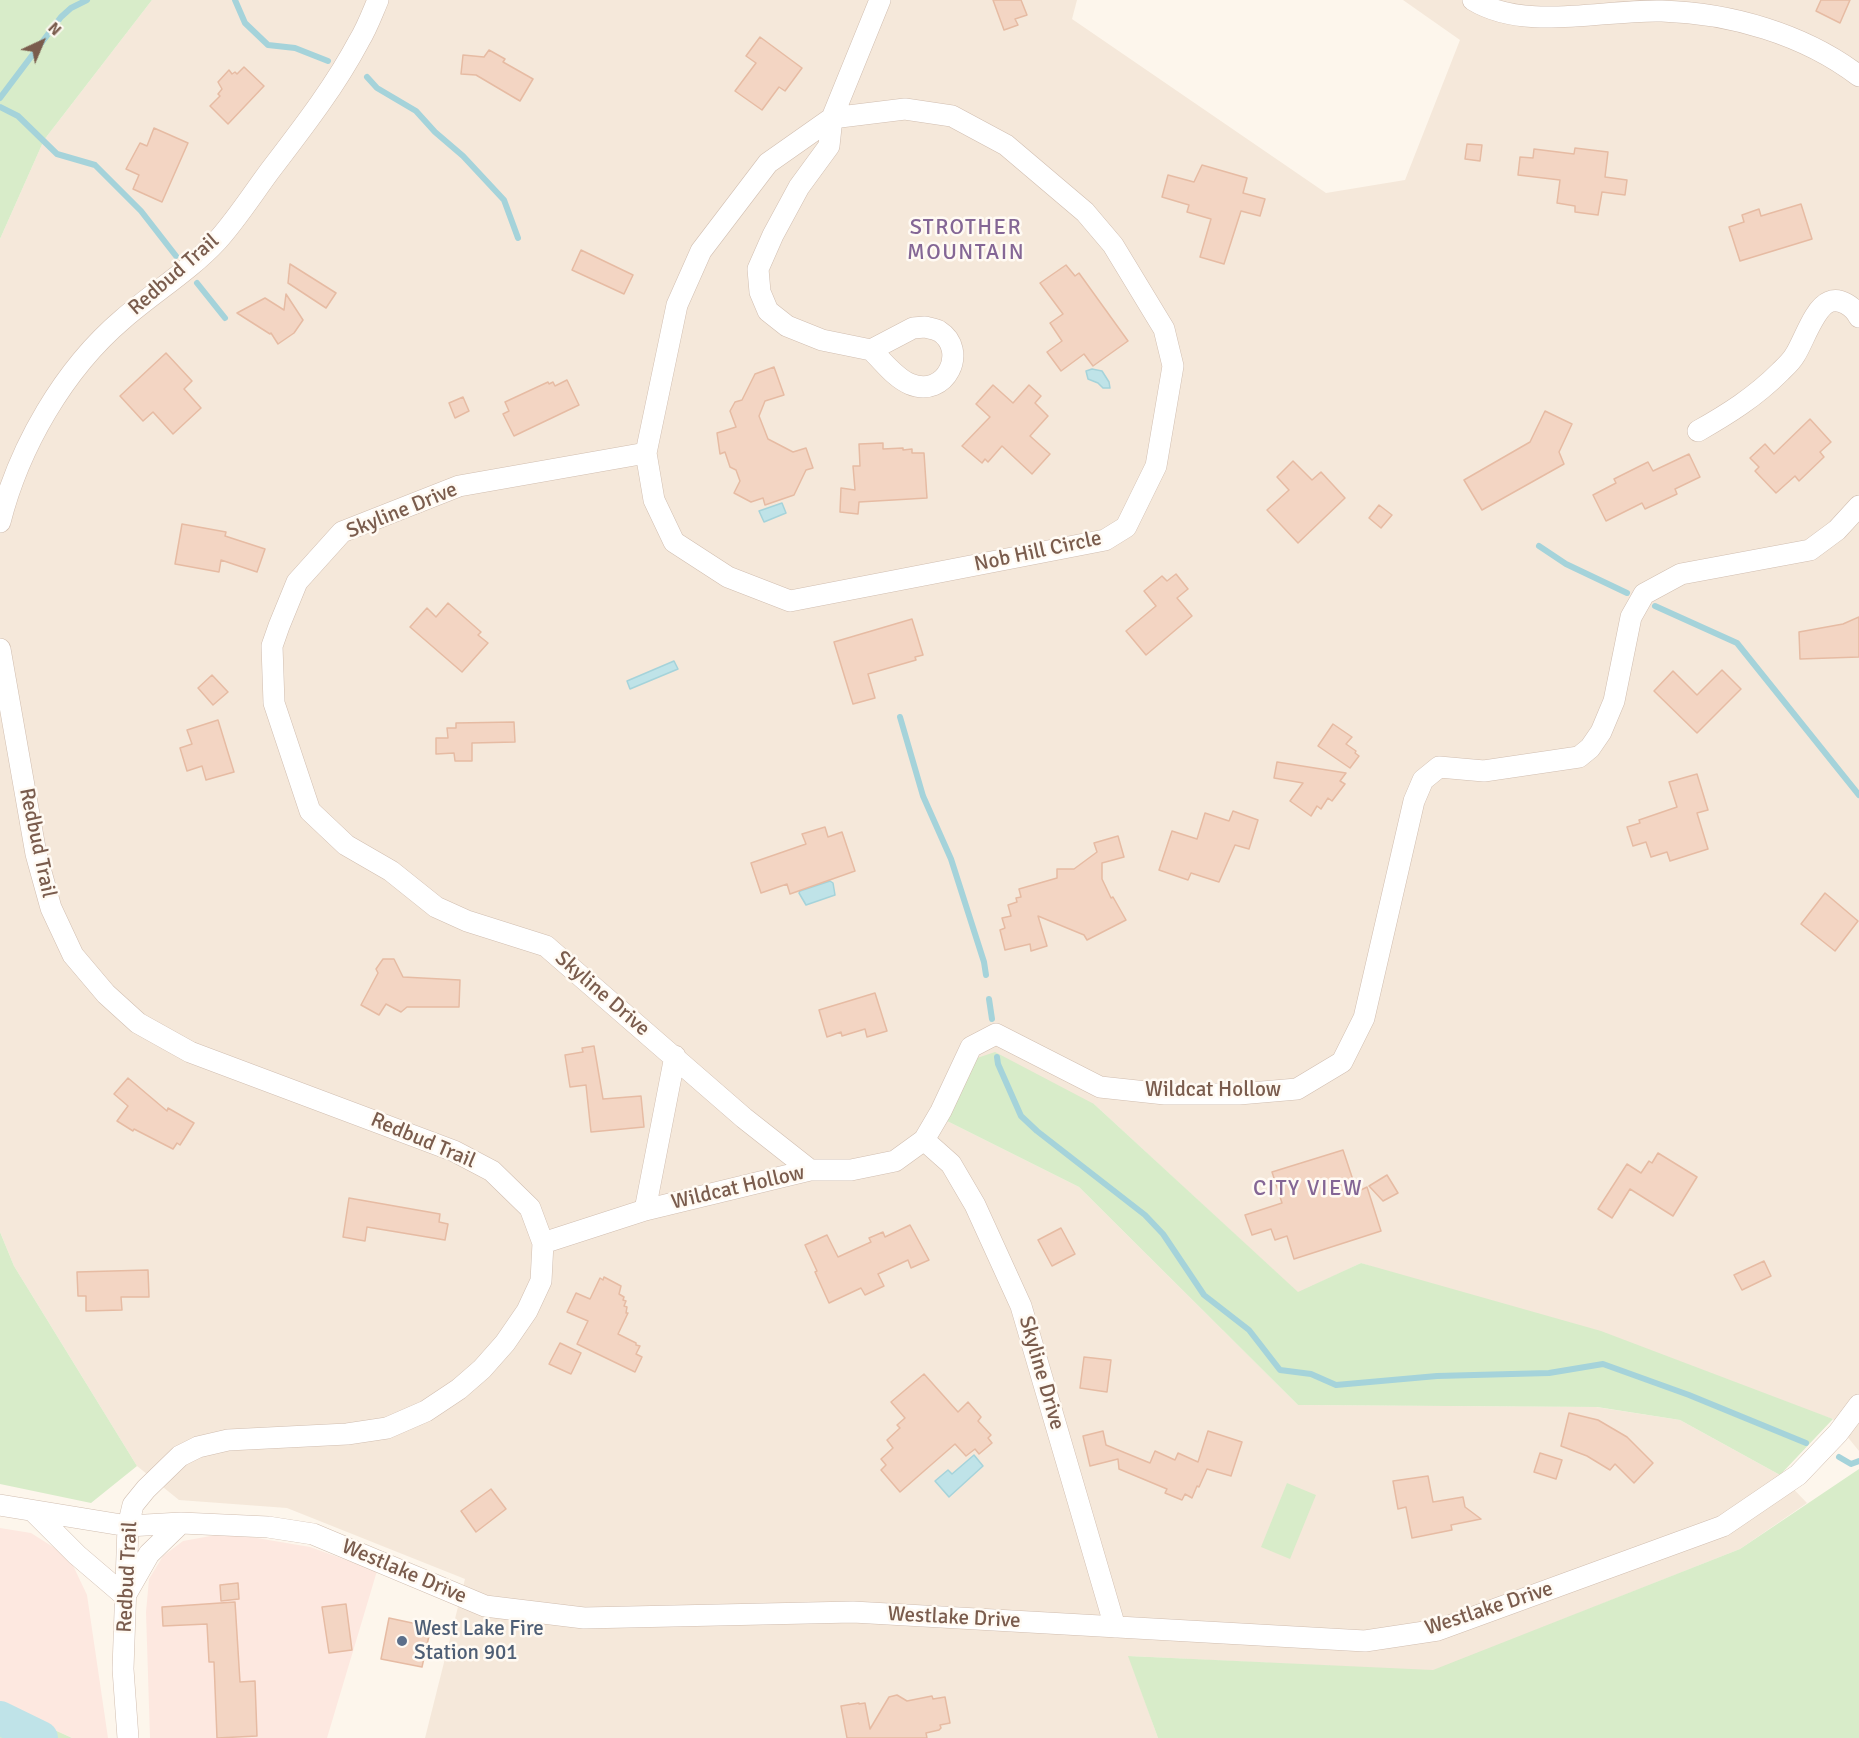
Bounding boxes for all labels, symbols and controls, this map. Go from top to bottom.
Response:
north arrow [12,12,72,72]
text: N [44,18,65,40]
district label: STROTHER MOUNTAIN [907,215,1025,266]
street label: Redbud Trail [124,229,224,321]
street label: Skyline Drive [343,477,461,545]
street label: Nob Hill Circle [972,526,1104,578]
street label: Redbud Trail [13,786,61,900]
street label: Skyline Drive [549,946,655,1042]
street label: Wildcat Hollow [1145,1077,1281,1103]
street label: Redbud Trail [367,1108,479,1174]
street label: Wildcat Hollow [669,1160,807,1216]
district label: CITY VIEW [1253,1176,1363,1202]
street label: Skyline Drive [1013,1313,1069,1433]
street label: Redbud Trail [112,1521,144,1633]
street label: Westlake Drive [338,1534,470,1610]
street label: Westlake Drive [1422,1576,1556,1642]
street label: Westlake Drive [887,1602,1021,1634]
place label: West Lake Fire Station 901 [414,1616,544,1666]
marker: West Lake Fire Station 901 [395,1634,409,1648]

